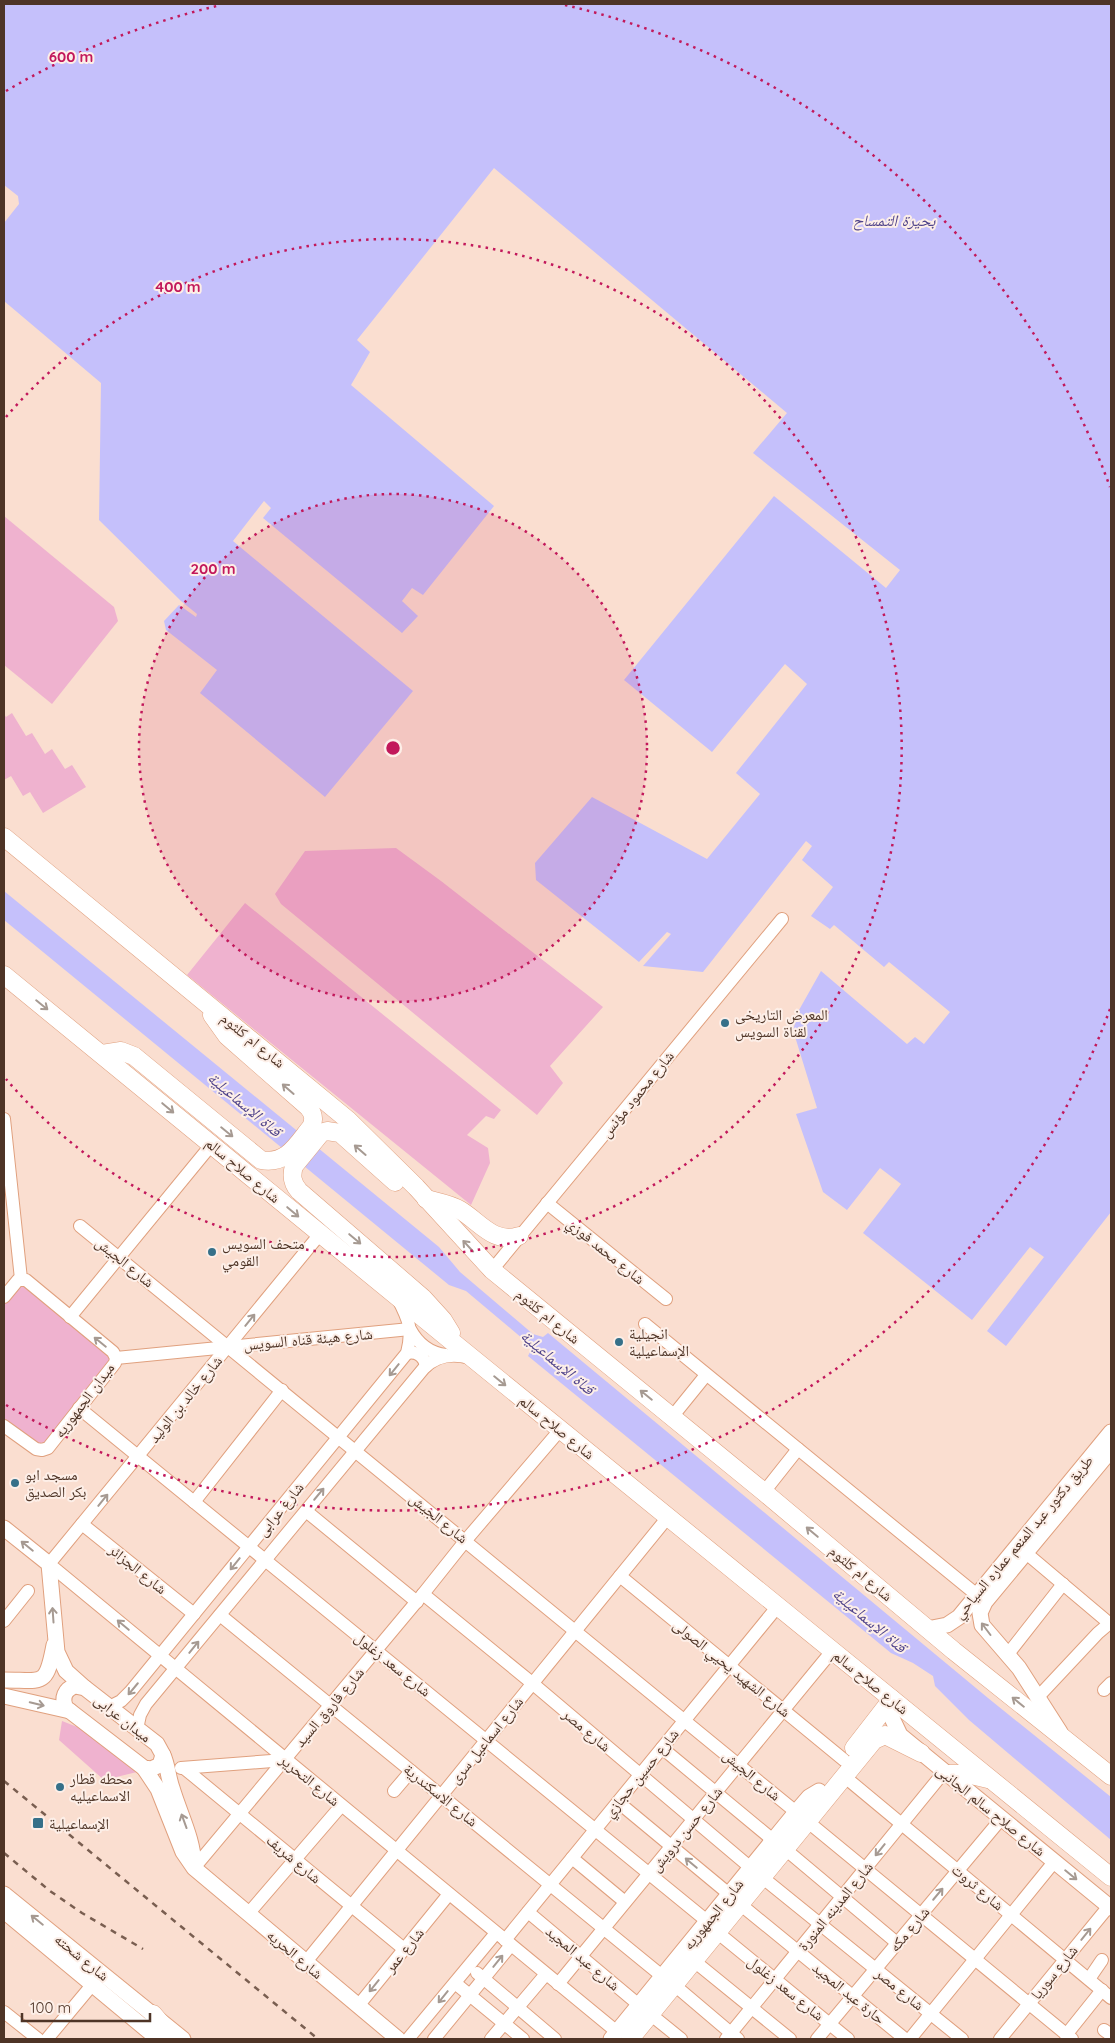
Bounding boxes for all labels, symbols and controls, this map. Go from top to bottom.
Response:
text: 600 m [49,47,93,66]
water label: بحيرة التمساح [853,210,936,231]
text: 400 m [155,277,201,296]
text: 200 m [191,559,236,578]
centre of rings [384,739,402,757]
one-way arrow [35,1000,48,1011]
place label: المعرض التاريخى لقناة السويس [735,1005,828,1042]
street label: شارع ام كلثوم [216,1008,289,1073]
marker: المعرض التاريخى لقناة السويس [719,1017,731,1029]
street label: شارع محمود مؤنس [596,1047,679,1142]
water label: قناة الإسماعيلية [204,1067,288,1142]
one-way arrow [281,1083,294,1095]
one-way arrow [161,1102,174,1113]
one-way arrow [221,1127,234,1138]
street label: شارع صلاح سالم [201,1133,284,1208]
one-way arrow [354,1145,367,1156]
one-way arrow [286,1206,299,1217]
street label: شارع محمد فوزي [561,1214,649,1291]
street label: شارع الجيش [91,1233,158,1292]
one-way arrow [349,1233,362,1245]
place label: متحف السويس القومي [222,1234,305,1272]
one-way arrow [462,1239,474,1252]
marker: متحف السويس القومي [206,1246,218,1258]
street label: شارع ام كلثوم [511,1284,584,1349]
one-way arrow [244,1313,255,1326]
street label: شارع هيئة قناه السويس [243,1324,374,1355]
place label: انجيلية الإسماعيلية [629,1324,689,1360]
water label: قناة الإسماعيلية [517,1325,601,1400]
one-way arrow [94,1336,107,1347]
marker: انجيلية الإسماعيلية [613,1336,625,1348]
street label: شارع خالد بن الوليد [144,1351,227,1447]
street label: ميدان الجمهوريه [50,1359,119,1442]
one-way arrow [388,1363,399,1376]
one-way arrow [493,1375,506,1386]
one-way arrow [639,1390,652,1401]
street label: شارع صلاح سالم [515,1391,599,1464]
street label: طريق دكتور عبد المنعم عماره السياحي [949,1451,1099,1624]
place label: مسجد ابو بكر الصديق [25,1465,86,1502]
marker: مسجد ابو بكر الصديق [9,1477,21,1489]
street label: شارع عرابى [252,1478,308,1541]
one-way arrow [314,1488,325,1501]
street label: شارع الجيش [405,1489,472,1548]
one-way arrow [97,1493,108,1506]
one-way arrow [805,1526,818,1538]
street label: شارع الجزائر [104,1539,171,1599]
one-way arrow [20,1540,33,1551]
street label: شارع ام كلثوم [825,1541,897,1606]
one-way arrow [230,1557,241,1570]
water label: قناة الإسماعيلية [829,1583,913,1658]
one-way arrow [48,1607,58,1623]
street label: شارع الشهيد يحيي الصولى [668,1615,795,1723]
one-way arrow [116,1619,129,1630]
one-way arrow [981,1622,991,1636]
street label: شارع سعد زغلول [350,1627,435,1701]
one-way arrow [188,1640,199,1653]
street label: شارع صلاح سالم [829,1646,913,1719]
street label: شارع فاروق السيد [290,1663,369,1751]
one-way arrow [127,1683,138,1696]
street label: ميدان عرابى [90,1690,156,1747]
street label: شارع اسماعيل سرى [445,1692,528,1788]
one-way arrow [1012,1697,1025,1708]
one-way arrow [28,1700,44,1709]
street label: شارع مصر [558,1704,615,1757]
street label: شارع حسين حجازي [599,1725,685,1823]
street label: شارع الجيش [718,1745,785,1806]
street label: شارع التحرير [275,1749,344,1811]
street label: شارع الاسكندرية [399,1759,482,1832]
street label: شارع صلاح سالم الجانبى [932,1760,1050,1861]
place label: محطه قطار الاسماعيليه [69,1769,133,1805]
marker: محطه قطار الاسماعيليه [54,1781,66,1793]
street label: شارع حسن درويش [646,1782,727,1876]
place label: الإسماعيلية [49,1814,109,1833]
one-way arrow [179,1814,188,1829]
marker: الإسماعيلية [31,1816,45,1830]
street label: شارع شريف [262,1831,325,1888]
one-way arrow [875,1843,886,1856]
one-way arrow [685,1857,698,1869]
street label: شارع المدينه المنورة [793,1857,878,1955]
street label: شارع ثروت [947,1860,1008,1915]
one-way arrow [1064,1869,1077,1880]
street label: شارع الجمهوريه [679,1875,748,1954]
one-way arrow [933,1888,944,1901]
street label: شارع مكه [885,1902,934,1956]
one-way arrow [30,1915,43,1926]
street label: شارع عبد المجيد [541,1921,624,1995]
street label: شارع عمر [379,1924,429,1978]
street label: شارع الحريه [262,1925,327,1984]
one-way arrow [1080,1927,1091,1940]
street label: شارع شحته [50,1929,113,1986]
street label: شارع سوريا [1026,1941,1082,2004]
street label: شارع سعد زغلول [743,1951,828,2025]
one-way arrow [492,1955,503,1968]
street label: حارة عبد المجيد [809,1958,890,2028]
street label: شارع مصر [870,1963,928,2015]
one-way arrow [369,1979,380,1992]
scale bar [22,1990,150,2022]
one-way arrow [437,1991,448,2004]
text: 100 m [30,1998,71,2017]

